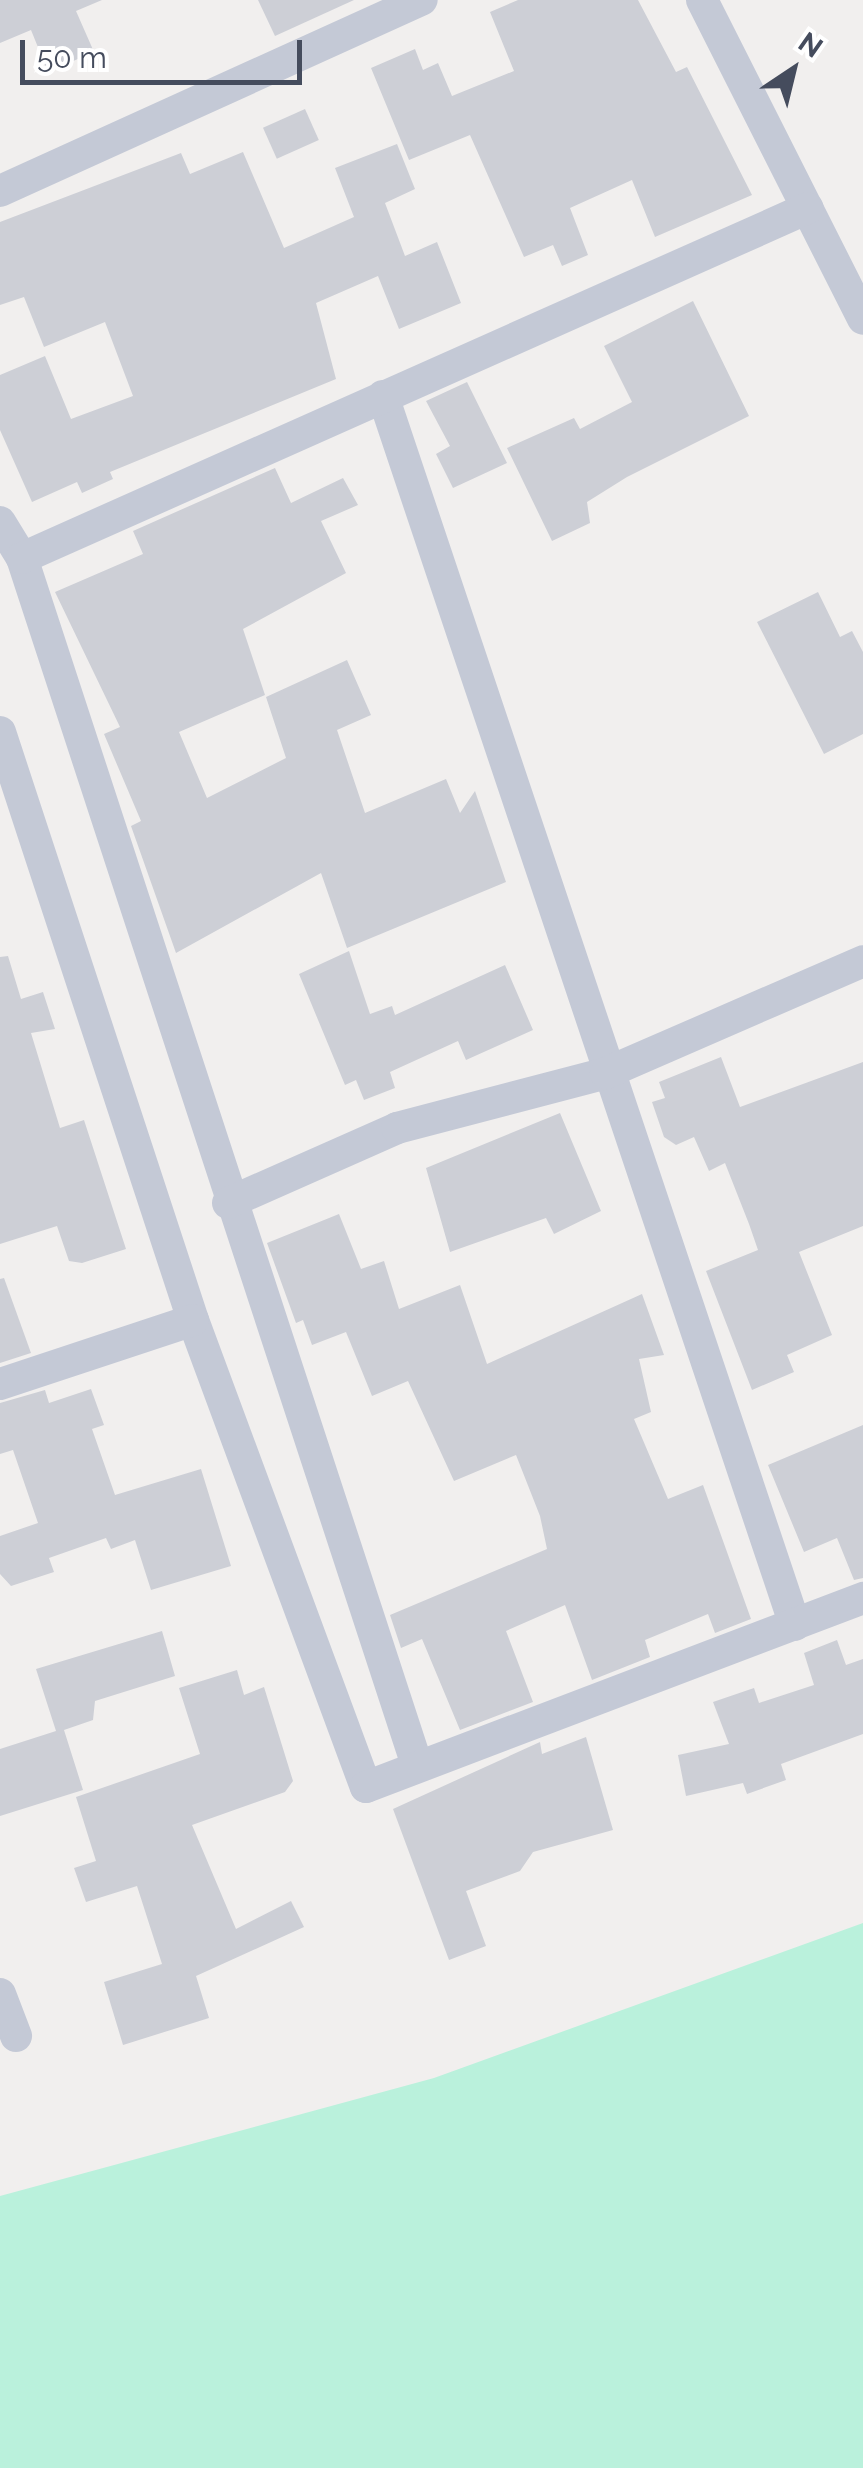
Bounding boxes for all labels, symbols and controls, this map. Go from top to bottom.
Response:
scale bar [25,20,308,82]
north arrow [743,20,843,120]
text: N [792,25,829,65]
text: 50 m [37,40,107,75]

